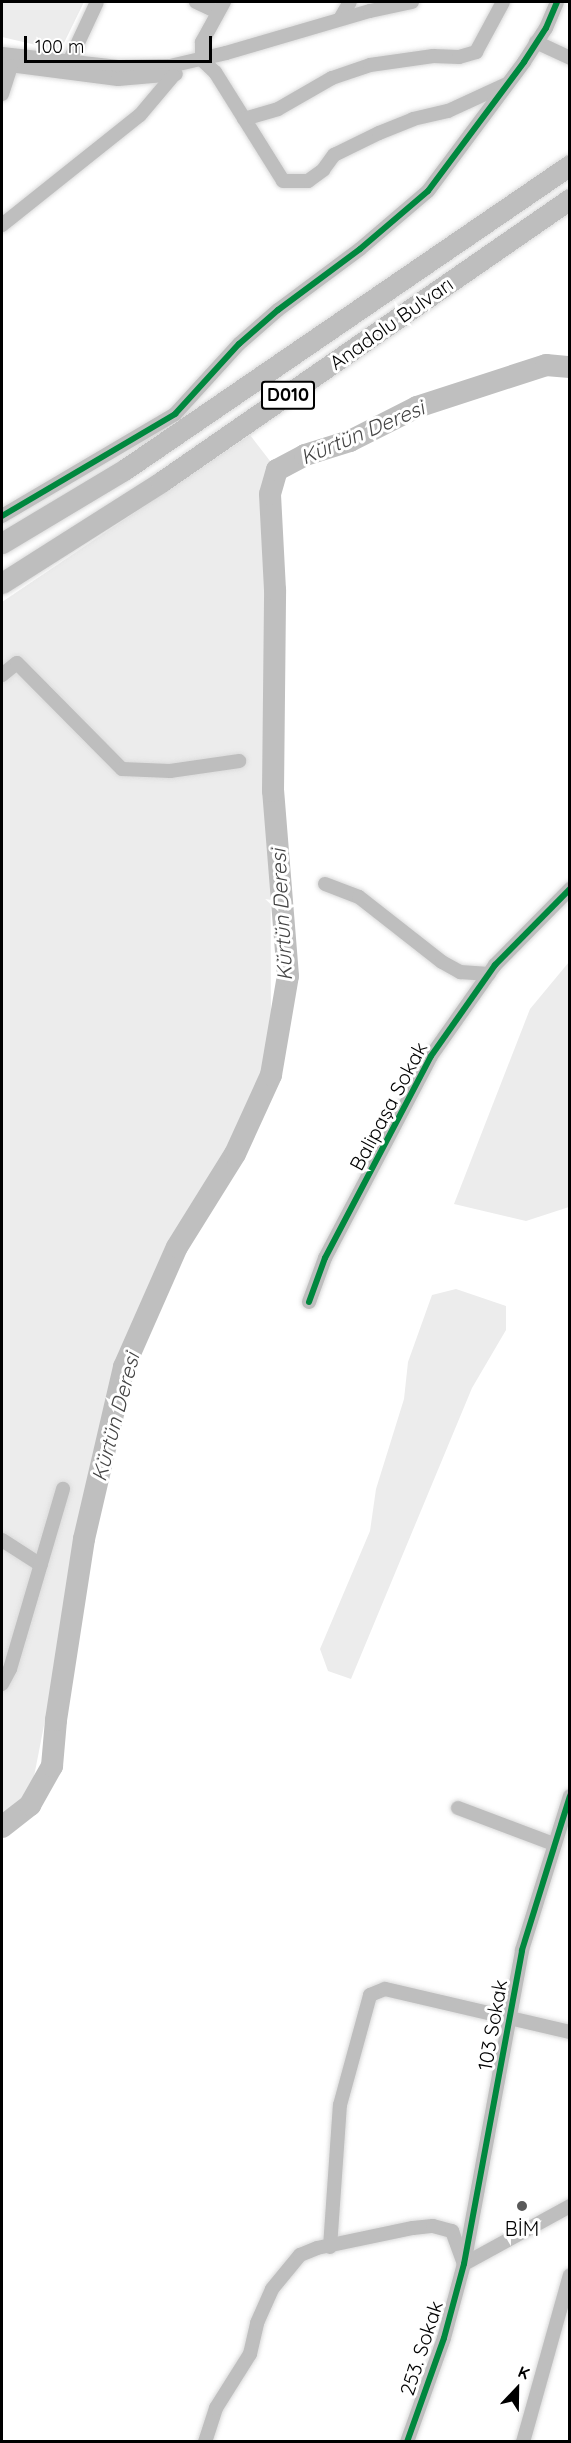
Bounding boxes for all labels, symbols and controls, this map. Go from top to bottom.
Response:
scale bar [27,24,214,62]
text: 100 m [35,35,84,58]
street label: Anadolu Bulvarı [325,271,457,375]
road number: D010 [261,380,315,410]
water label: Kürtün Deresi [296,395,428,469]
water label: Kürtün Deresi [265,849,297,981]
street label: Balipaşa Sokak [344,1038,432,1174]
water label: Kürtün Deresi [86,1350,144,1484]
street label: 103 Sokak [472,1978,512,2072]
marker: BİM [515,2199,529,2213]
place label: BİM [505,2216,539,2240]
street label: 253. Sokak [394,2298,448,2398]
north arrow [487,2359,547,2419]
text: K [515,2361,532,2384]

